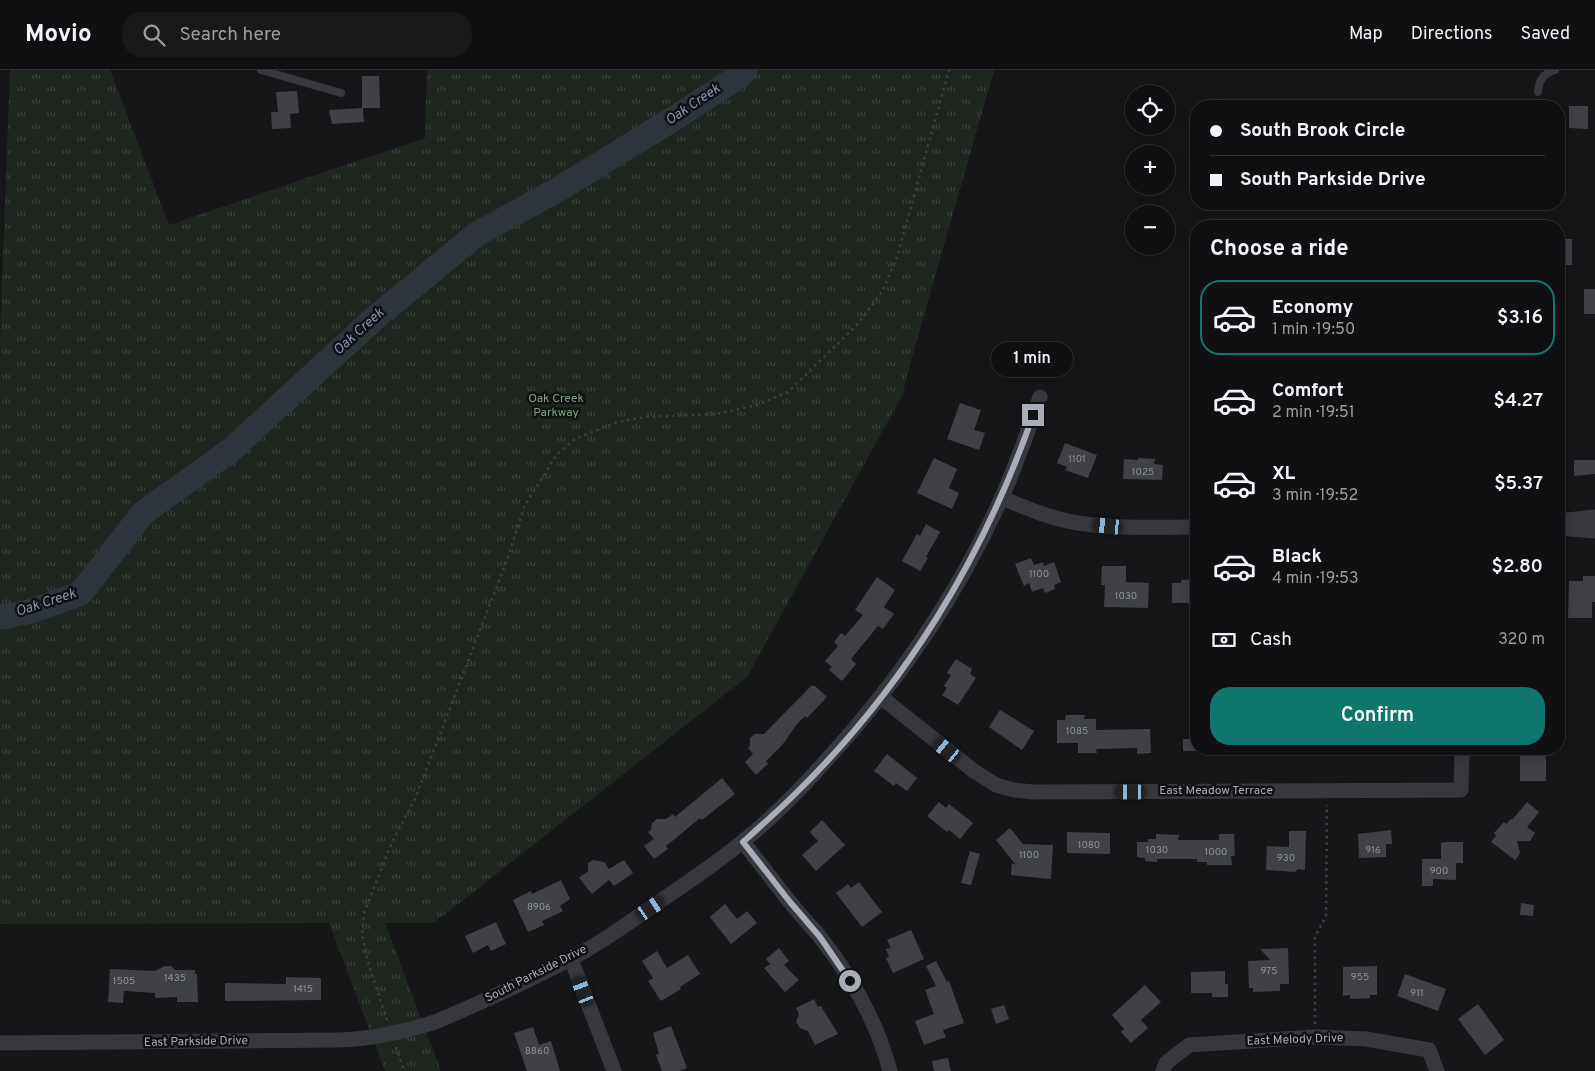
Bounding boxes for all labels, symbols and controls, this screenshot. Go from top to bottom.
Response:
search box [122,12,472,57]
text: Movio [25,20,92,50]
icon: search [140,21,168,49]
text: Search here [180,23,281,47]
text: Map [1349,23,1383,46]
text: Directions [1411,23,1493,46]
text: Saved [1521,23,1570,46]
water label: Oak Creek [662,80,724,129]
map controls [1125,85,1175,255]
button: locate [1125,85,1175,135]
text: South Brook Circle [1240,119,1405,143]
button: + [1125,145,1175,195]
text: South Parkside Drive [1240,168,1425,192]
button: − [1125,205,1175,255]
text: Choose a ride [1210,236,1348,263]
icon: car [1212,295,1257,340]
text: Economy [1272,296,1353,320]
water label: Oak Creek [330,304,389,359]
text: $3.16 [1497,306,1543,330]
text: 1 min · 19:50 [1272,320,1355,340]
callout: 1 min [992,342,1074,378]
text: 1 min [1013,349,1051,369]
icon: car [1212,378,1257,423]
text: Comfort [1272,379,1344,403]
text: $4.27 [1494,389,1543,413]
park label: Oak Creek Parkway [528,391,584,421]
text: 2 min · 19:51 [1272,403,1355,423]
route end [1022,404,1044,426]
house number: 1101 [1068,453,1086,466]
icon: car [1212,461,1257,506]
text: XL [1272,462,1295,486]
house number: 1025 [1132,466,1154,479]
text: $5.37 [1494,472,1543,496]
text: 3 min · 19:52 [1272,486,1358,506]
car [1092,517,1123,535]
icon: car [1212,544,1257,589]
text: Black [1272,545,1322,569]
text: $2.80 [1492,555,1543,579]
house number: 1100 [1029,568,1049,581]
text: 4 min · 19:53 [1272,569,1359,589]
water label: Oak Creek [14,585,79,621]
house number: 1030 [1115,590,1137,603]
icon: cash [1210,626,1238,654]
text: Cash [1250,628,1292,652]
text: 320 m [1498,630,1545,650]
button: Confirm [1210,687,1545,745]
house number: 1085 [1066,725,1088,738]
car [930,735,963,765]
street label: East Meadow Terrace [1159,783,1273,799]
car [1116,785,1146,800]
house number: 1080 [1078,839,1100,852]
house number: 1030 [1146,844,1168,857]
house number: 916 [1365,844,1381,857]
house number: 1000 [1205,846,1227,859]
house number: 1100 [1019,849,1039,862]
house number: 930 [1277,852,1295,865]
house number: 900 [1430,865,1448,878]
car [634,893,667,923]
house number: 8906 [527,901,551,914]
street label: South Parkside Drive [482,941,590,1007]
house number: 975 [1260,965,1278,978]
route start [839,970,861,992]
house number: 955 [1351,971,1369,984]
house number: 1435 [164,972,186,985]
car [570,974,595,1008]
house number: 1505 [113,975,135,988]
house number: 1415 [293,983,313,996]
house number: 911 [1410,987,1424,1000]
street label: East Melody Drive [1246,1030,1344,1050]
street label: East Parkside Drive [144,1033,248,1051]
house number: 8860 [525,1045,549,1058]

